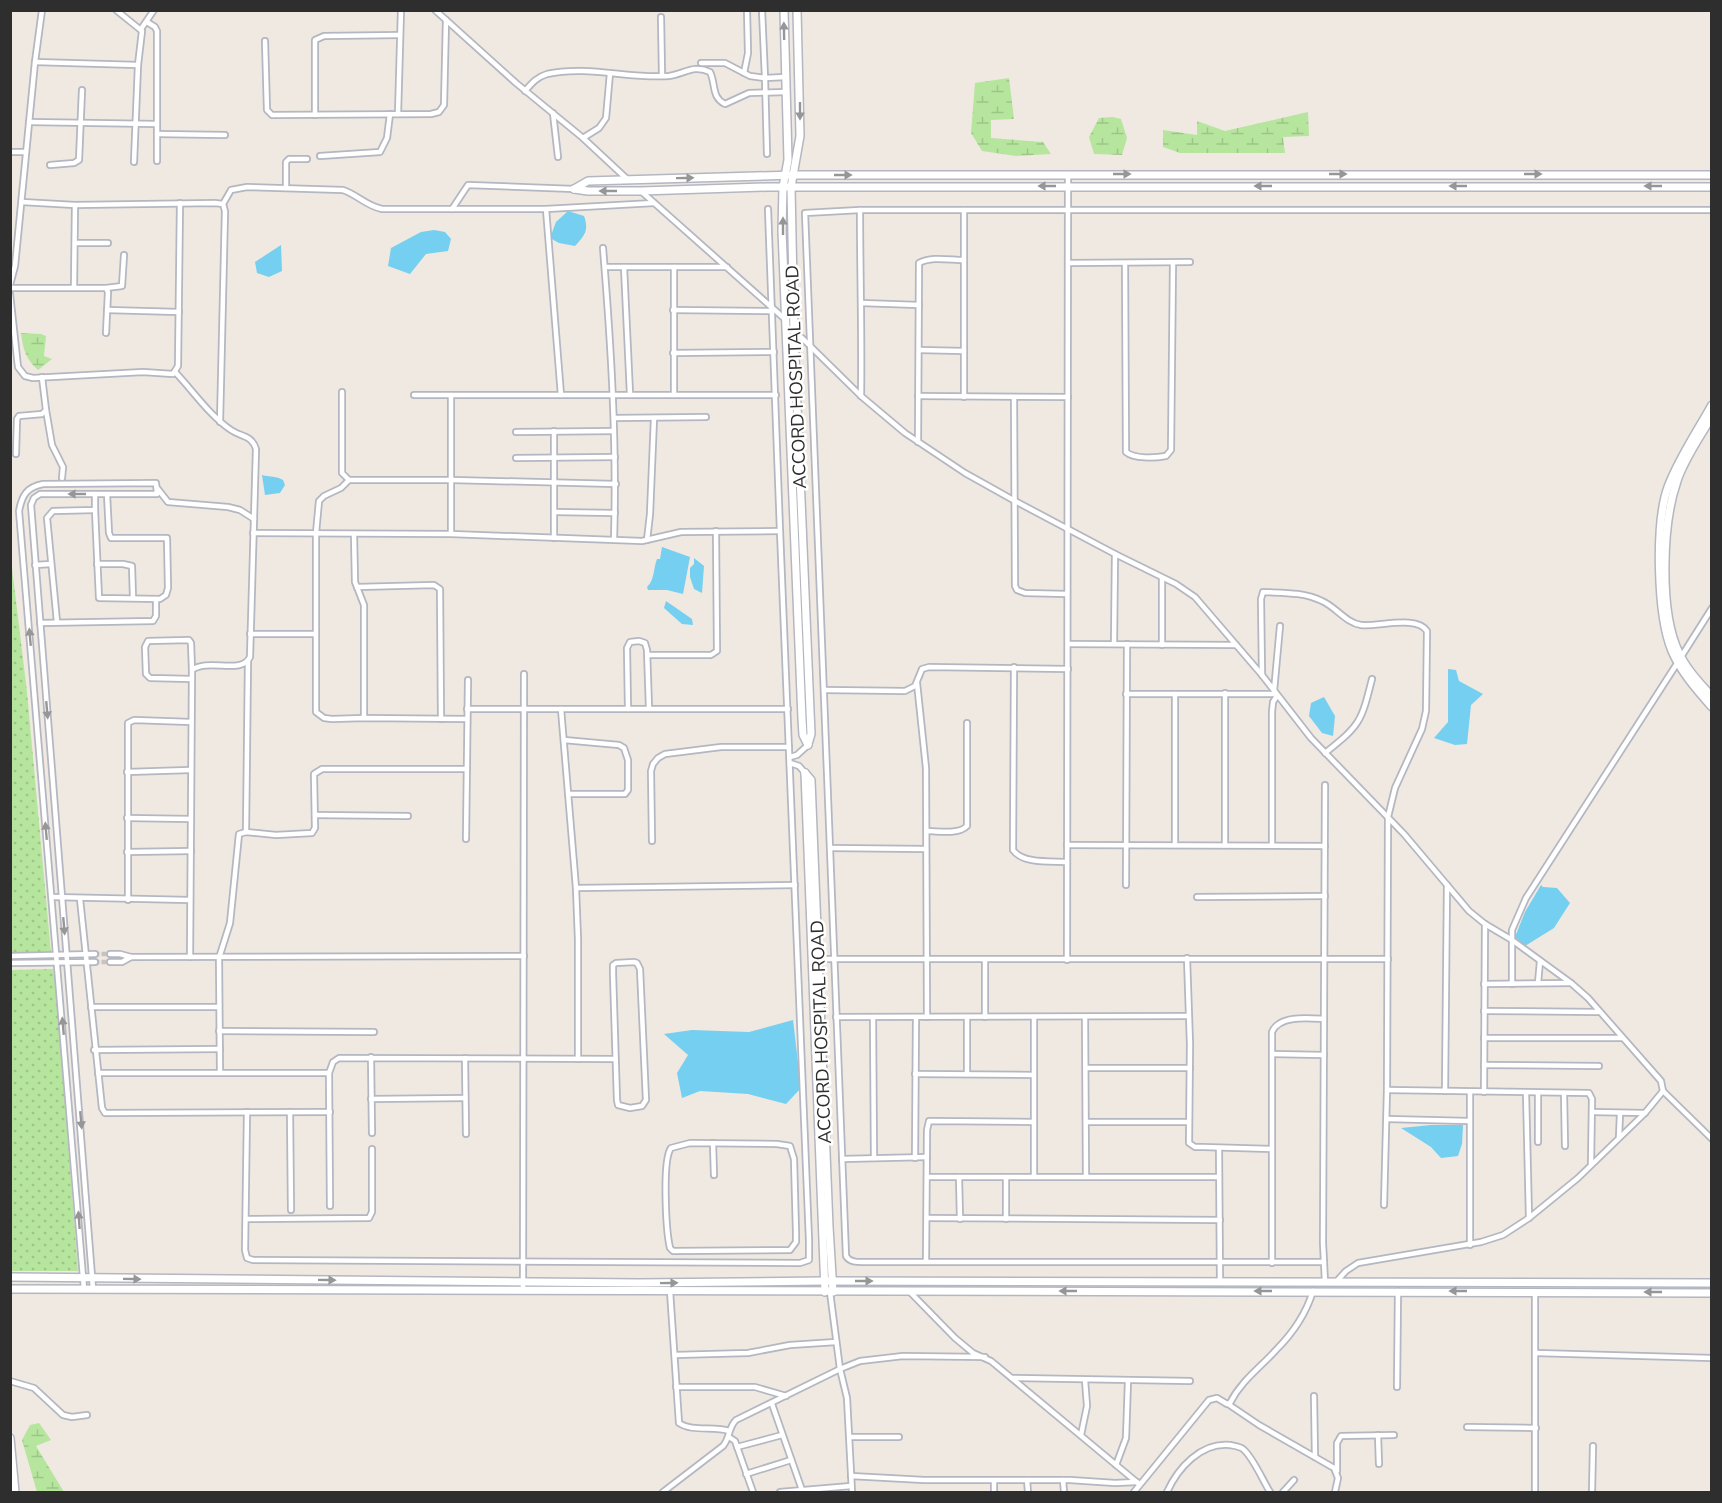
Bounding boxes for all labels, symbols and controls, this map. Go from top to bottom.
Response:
one-way arrow [779,22,789,41]
one-way arrow [795,101,805,120]
one-way arrow [1113,169,1132,179]
one-way arrow [1329,169,1348,179]
one-way arrow [1524,169,1543,179]
one-way arrow [834,170,853,180]
one-way arrow [676,173,695,183]
one-way arrow [1038,181,1057,191]
one-way arrow [1254,181,1273,191]
one-way arrow [1449,181,1468,191]
one-way arrow [1644,181,1663,191]
one-way arrow [598,186,617,196]
one-way arrow [778,216,787,235]
street label: ACCORD HOSPITAL ROAD [780,265,812,489]
one-way arrow [68,489,87,499]
one-way arrow [25,627,35,646]
one-way arrow [42,701,52,720]
one-way arrow [41,822,51,841]
one-way arrow [59,916,69,935]
street label: ACCORD HOSPITAL ROAD [805,920,837,1144]
one-way arrow [58,1016,68,1035]
one-way arrow [76,1111,86,1130]
one-way arrow [74,1210,84,1229]
one-way arrow [122,1274,141,1284]
one-way arrow [317,1276,336,1285]
one-way arrow [854,1276,873,1286]
one-way arrow [659,1278,678,1288]
one-way arrow [1059,1286,1078,1296]
one-way arrow [1254,1286,1273,1296]
one-way arrow [1449,1287,1468,1296]
one-way arrow [1644,1287,1663,1297]

